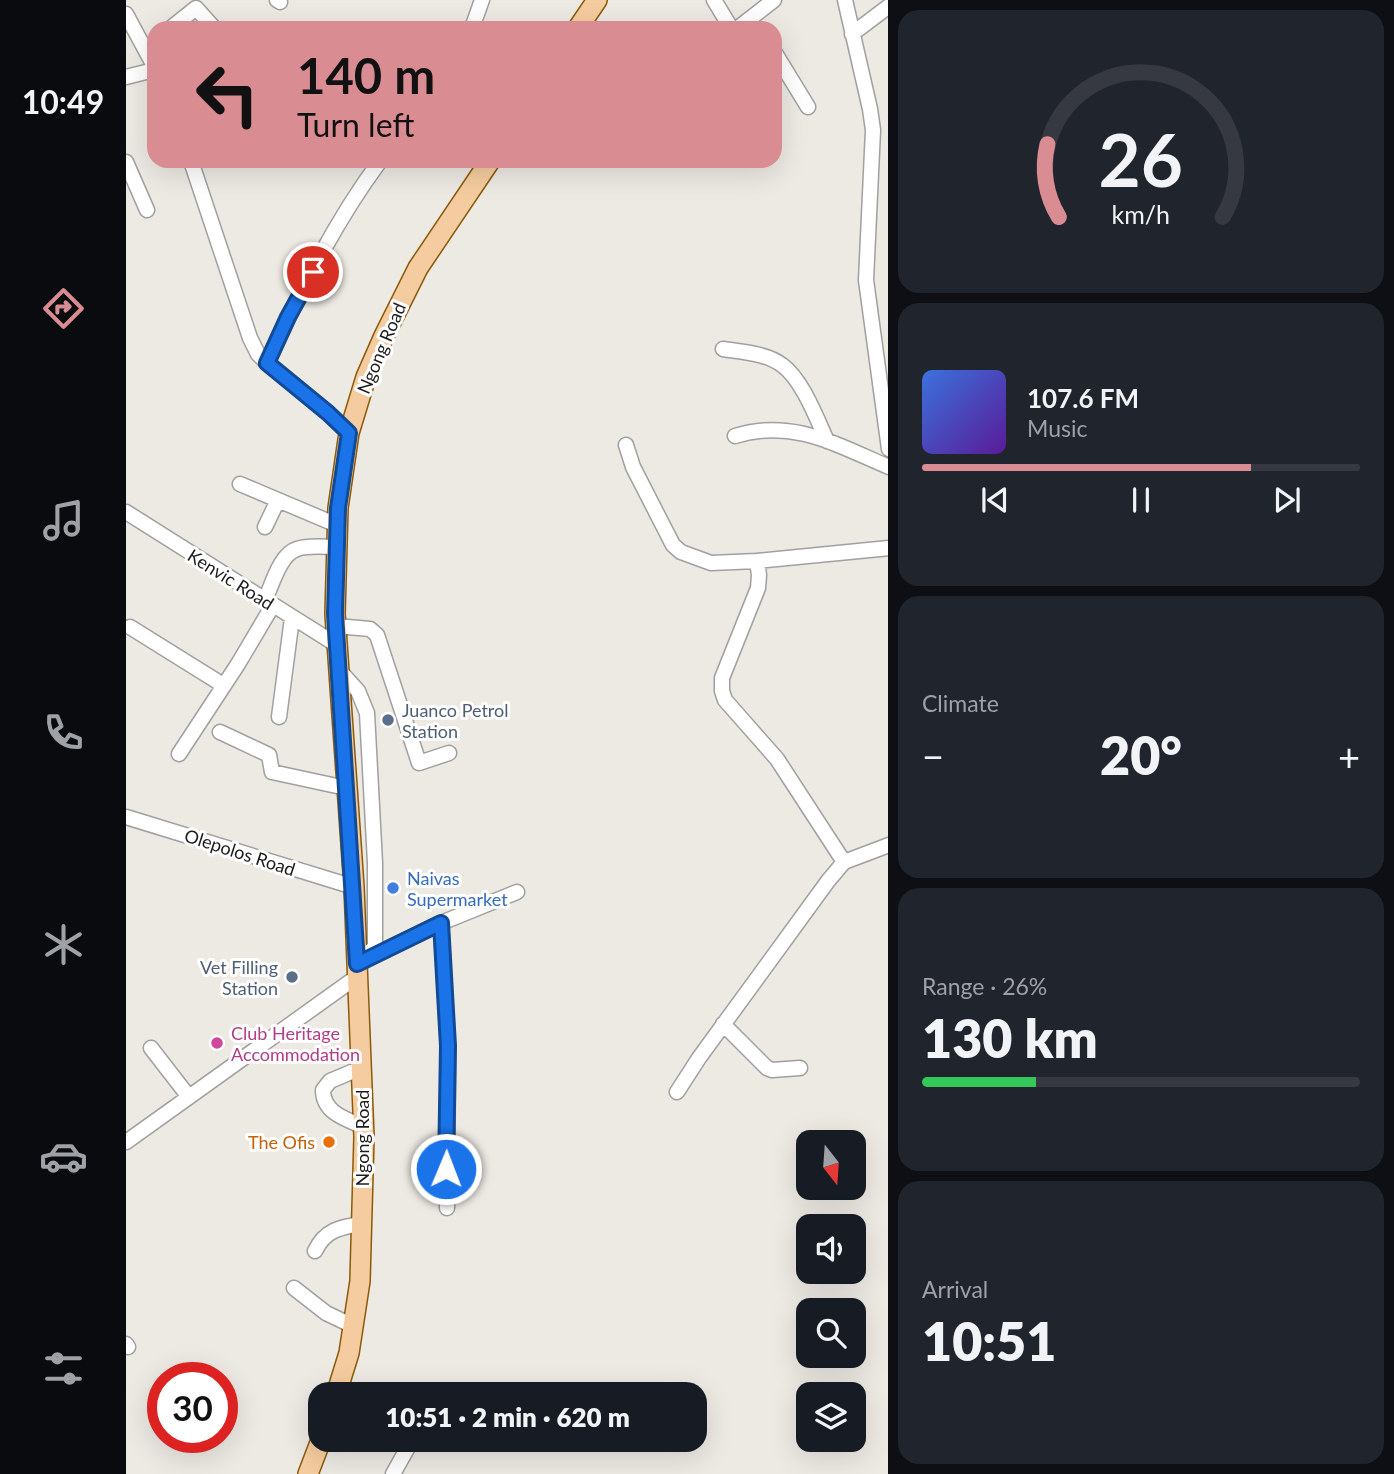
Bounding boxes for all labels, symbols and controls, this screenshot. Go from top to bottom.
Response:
text: 140 m [297,46,435,104]
icon: left [182,49,273,140]
text: 10:49 [22,82,104,121]
text: Turn left [297,105,414,144]
text: 26 [1099,116,1183,204]
text: km/h [1112,199,1170,229]
pin [283,242,343,302]
icon: arrive [294,253,332,291]
icon: directions [39,284,88,333]
street label: Ngong Road [352,299,410,397]
text: 107.6 FM [1027,382,1139,414]
text: Music [1027,414,1087,442]
icon: previous [976,481,1014,519]
icon: pause [1122,481,1160,519]
icon: next [1268,481,1306,519]
icon: music [39,496,88,545]
street label: Kenvic Road [184,544,278,614]
text: Climate [922,689,999,717]
place label: Juanco Petrol Station [402,699,509,742]
icon: phone [39,708,88,757]
marker: Juanco Petrol Station [380,712,396,728]
text: 20° [1100,724,1182,786]
text: − [922,733,944,779]
text: + [1338,733,1360,779]
street label: Olepolos Road [182,824,298,880]
place label: Naivas Supermarket [407,867,508,910]
marker: Naivas Supermarket [385,880,401,896]
icon: climate [39,920,88,969]
place label: Vet Filling Station [200,956,278,999]
marker: Vet Filling Station [284,969,300,985]
text: Range · 26% [922,972,1047,1000]
text: 130 km [922,1007,1098,1069]
place label: Club Heritage Accommodation [231,1022,360,1065]
marker: Club Heritage Accommodation [209,1035,225,1051]
street label: Ngong Road [351,1090,373,1186]
north arrow [796,1130,866,1200]
map controls [796,1130,866,1452]
place label: The Ofis [248,1131,315,1153]
icon: car [39,1132,88,1181]
position arrow [409,1132,483,1206]
marker: The Ofis [321,1134,337,1150]
button: sound [796,1214,866,1284]
text: Arrival [922,1275,988,1303]
button: search [796,1298,866,1368]
text: 10:51 [922,1310,1056,1372]
icon: filters [39,1344,88,1393]
speed limit sign: 30 [147,1362,238,1453]
button: layers [796,1382,866,1452]
text: 10:51 · 2 min · 620 m [385,1401,630,1433]

